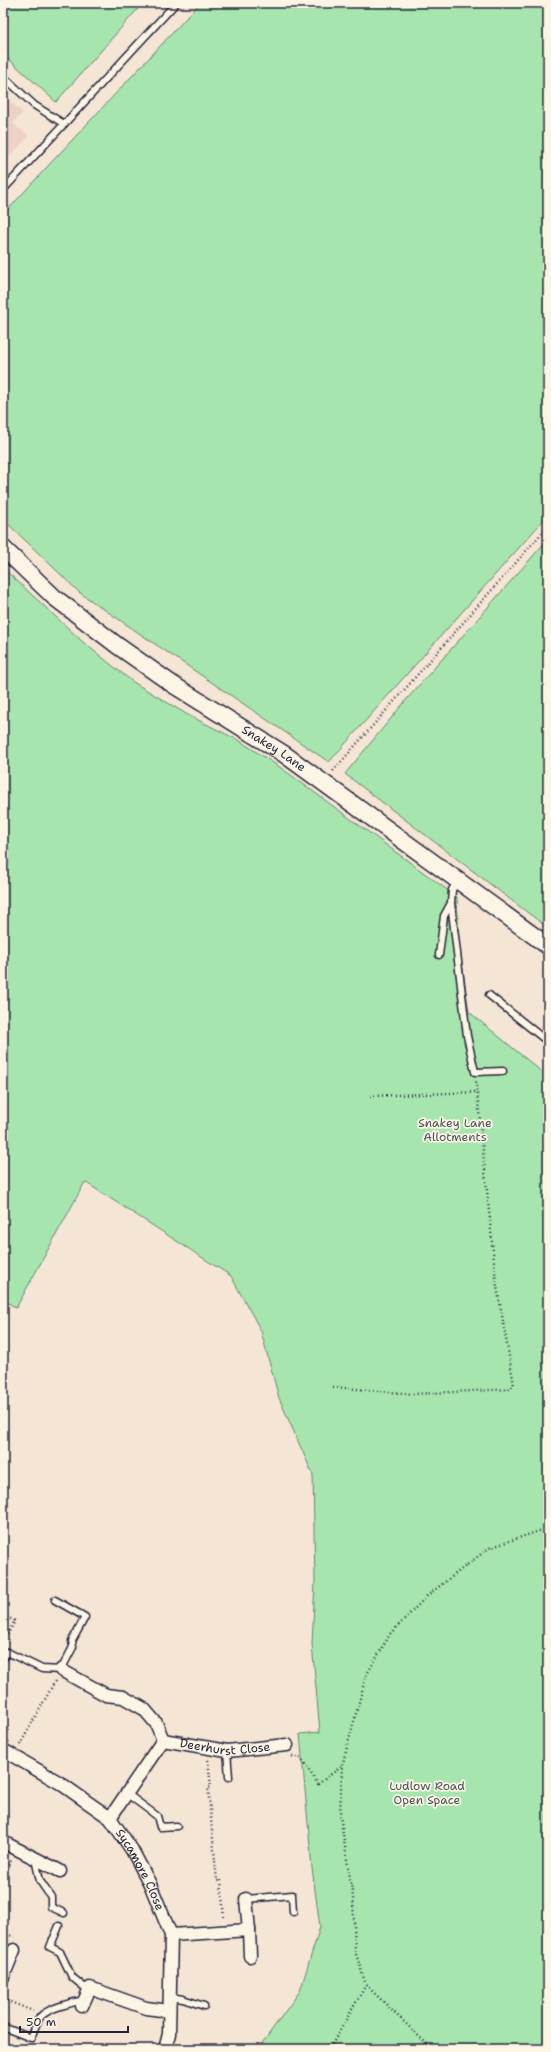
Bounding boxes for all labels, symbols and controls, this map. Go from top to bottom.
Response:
street label: Snakey Lane [239,722,309,775]
park label: Snakey Lane Allotments [418,1115,492,1145]
street label: Deerhurst Close [179,1735,271,1759]
park label: Ludlow Road Open Space [389,1778,465,1808]
street label: Sycamore Close [112,1826,168,1913]
scale bar [20,2008,128,2034]
text: 50 m [26,2014,56,2030]

